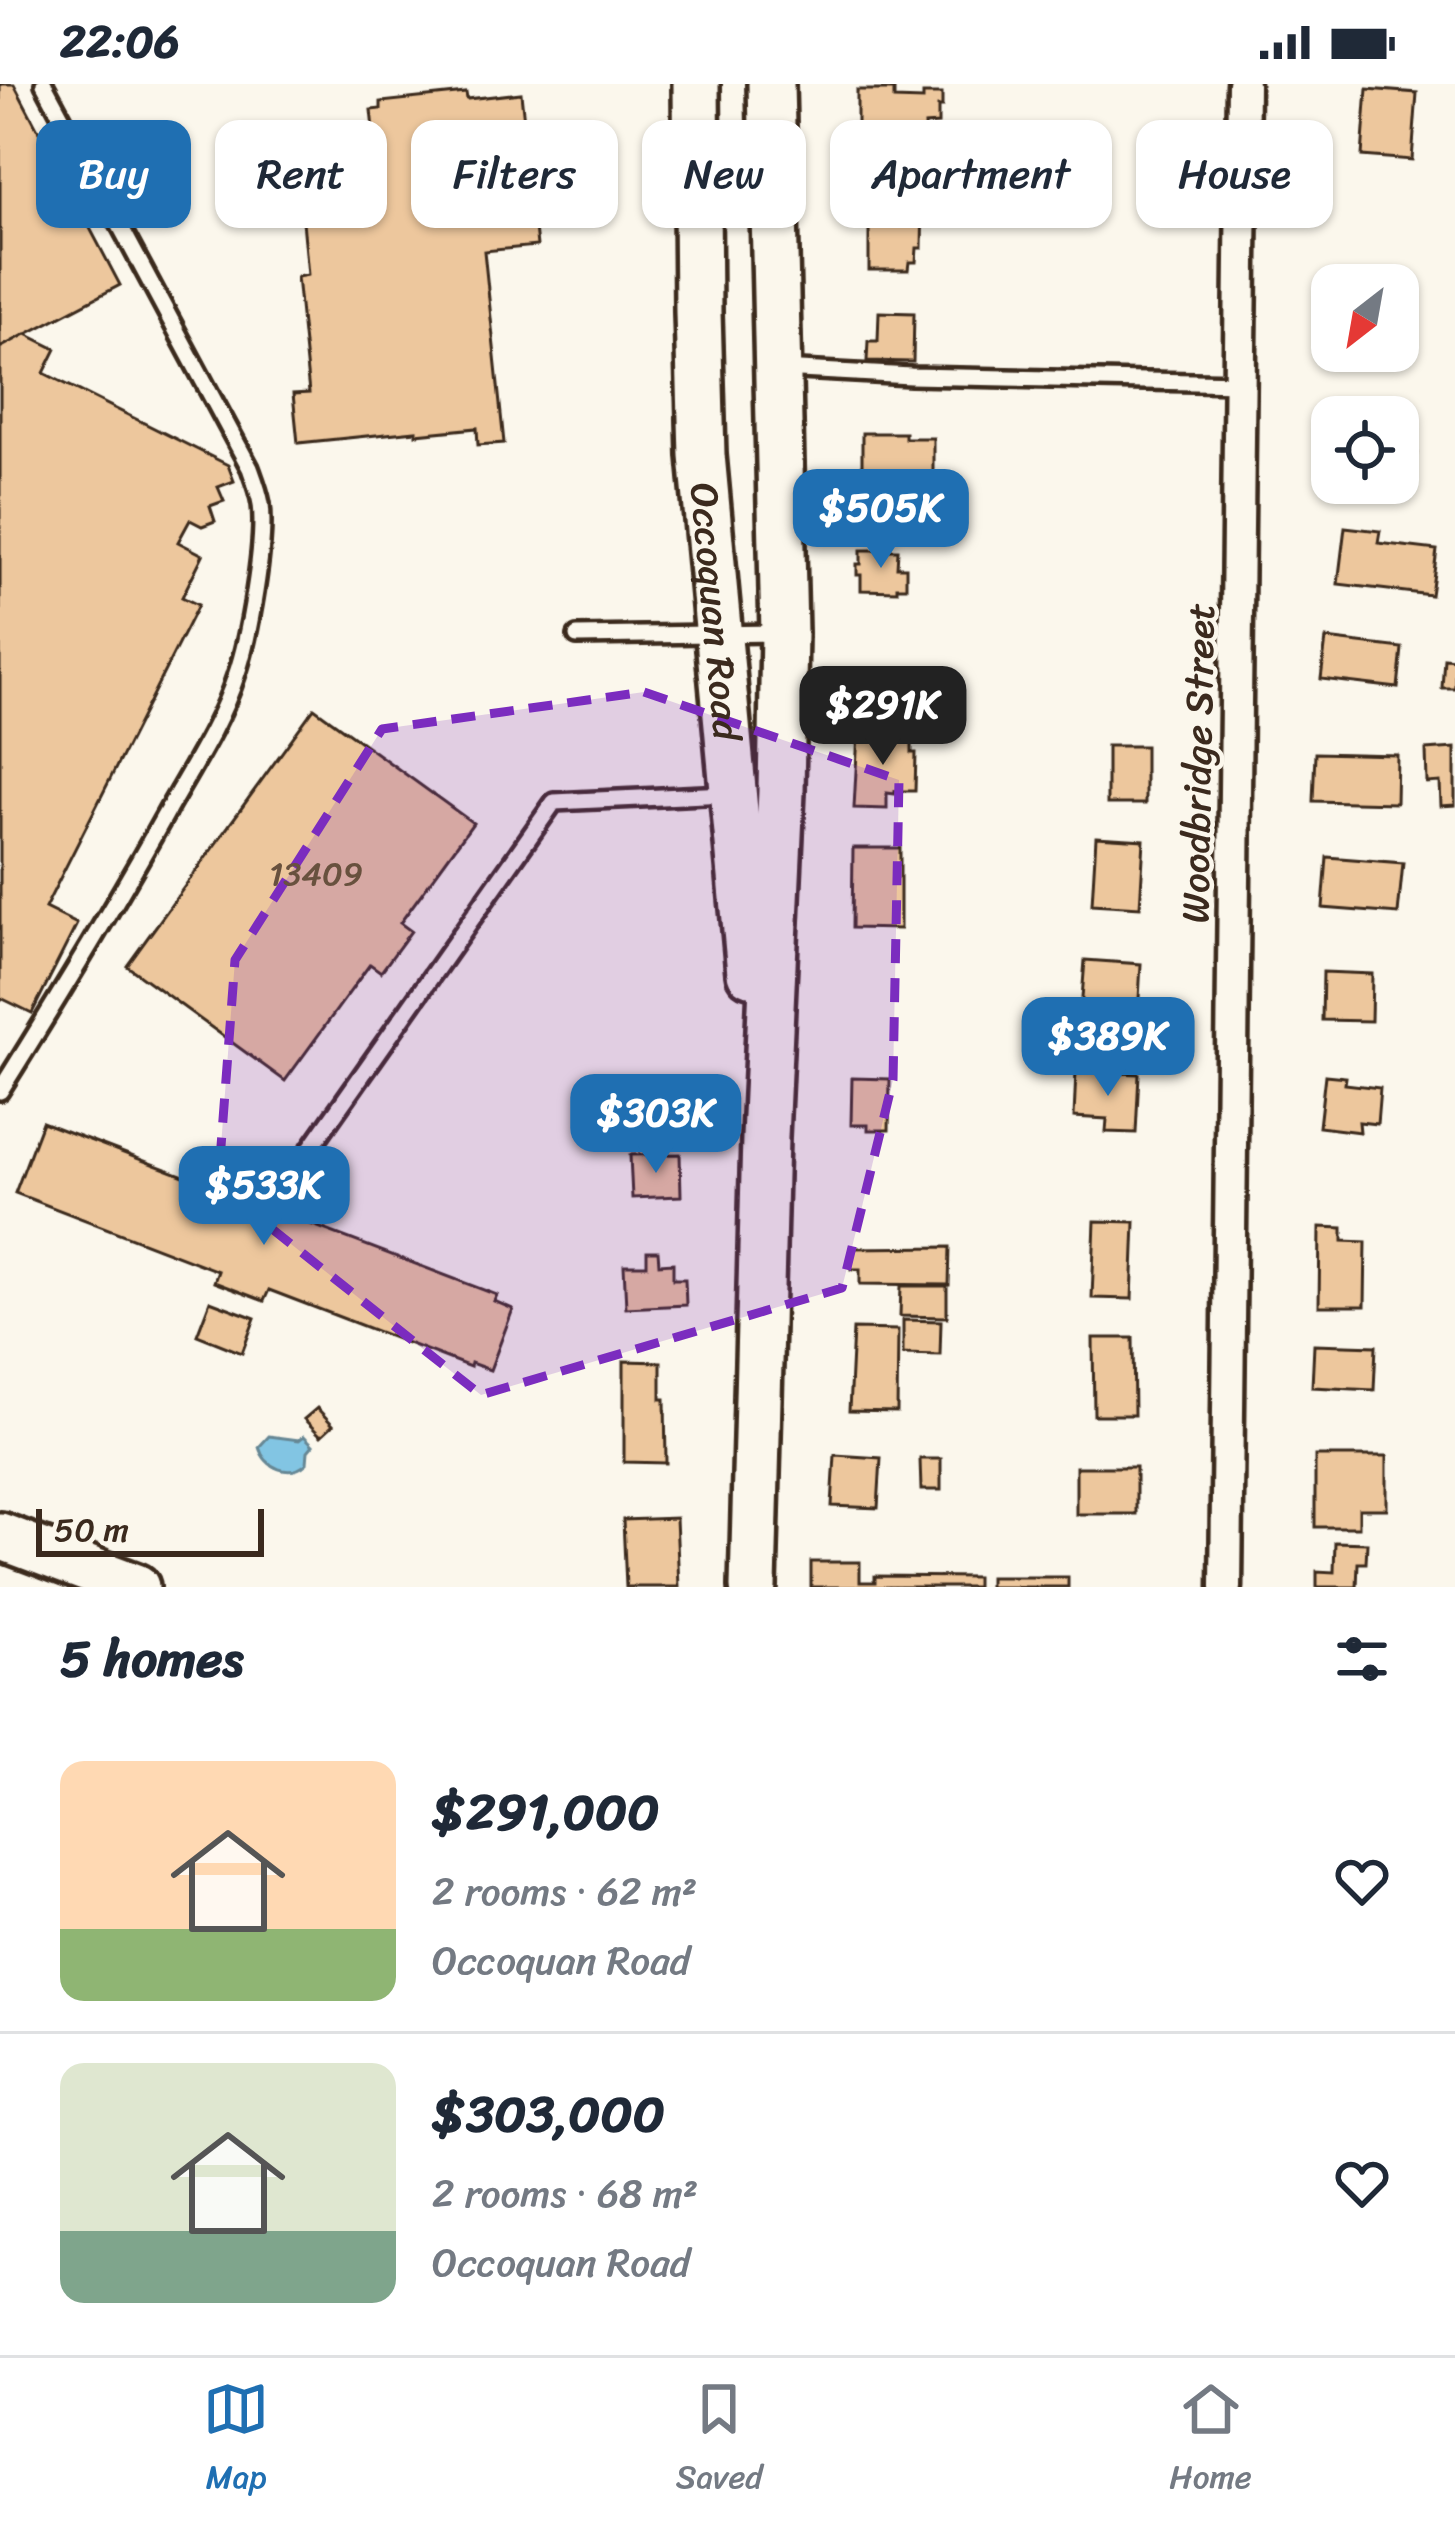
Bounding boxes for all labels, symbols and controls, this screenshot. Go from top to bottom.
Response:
text: 22:06 [60,2,180,82]
chip: Buy [36,120,191,228]
chip: Rent [215,120,387,228]
chip: Filters [411,120,618,228]
chip: New [642,120,806,228]
chip: Apartment [830,120,1112,228]
chip: House [1136,120,1333,228]
north arrow [1311,264,1419,372]
map controls [1311,264,1419,504]
button: locate [1311,396,1419,504]
pin: $505K [797,469,965,571]
text: $505K [820,473,942,542]
street label: Occoquan Road [670,480,762,746]
street label: Woodbridge Street [1160,602,1235,924]
pin: $291K [799,666,967,768]
text: $291K [826,670,940,739]
house number: 13409 [269,845,363,903]
pin: $389K [1024,997,1192,1099]
text: $389K [1049,1001,1167,1070]
pin: $303K [572,1074,740,1176]
text: $303K [597,1078,715,1147]
pin: $533K [180,1146,348,1248]
text: $533K [206,1150,322,1219]
text: 50 m [54,1501,129,1559]
scale bar [36,1503,264,1556]
text: 5 homes [60,1614,243,1704]
icon: filters [1329,1626,1395,1692]
text: $291,000 [432,1767,659,1857]
icon: home [156,1809,300,1953]
icon: heart [1329,1848,1395,1914]
text: 2 rooms · 62 m² [432,1857,697,1926]
text: Occoquan Road [432,1926,690,1995]
text: $303,000 [432,2069,665,2159]
icon: home [156,2111,300,2255]
icon: heart [1329,2150,1395,2216]
text: 2 rooms · 68 m² [432,2159,698,2228]
text: Occoquan Road [432,2228,690,2297]
tab: Map [203,2376,269,2506]
tab: Saved [676,2376,763,2506]
tab: Home [1169,2376,1252,2506]

